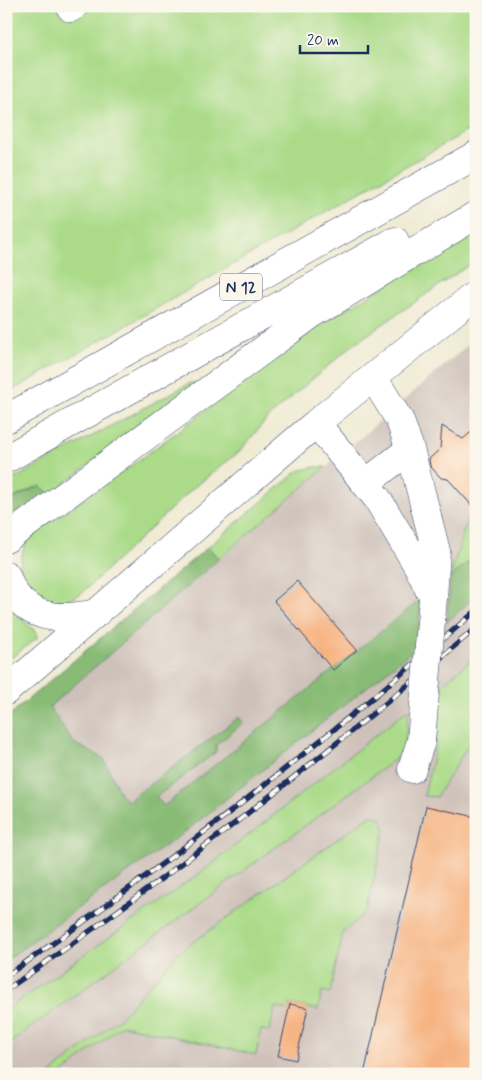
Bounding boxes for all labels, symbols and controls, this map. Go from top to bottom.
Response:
scale bar [300,22,367,54]
text: 20 m [307,31,339,51]
road number: N 12 [220,274,262,300]

